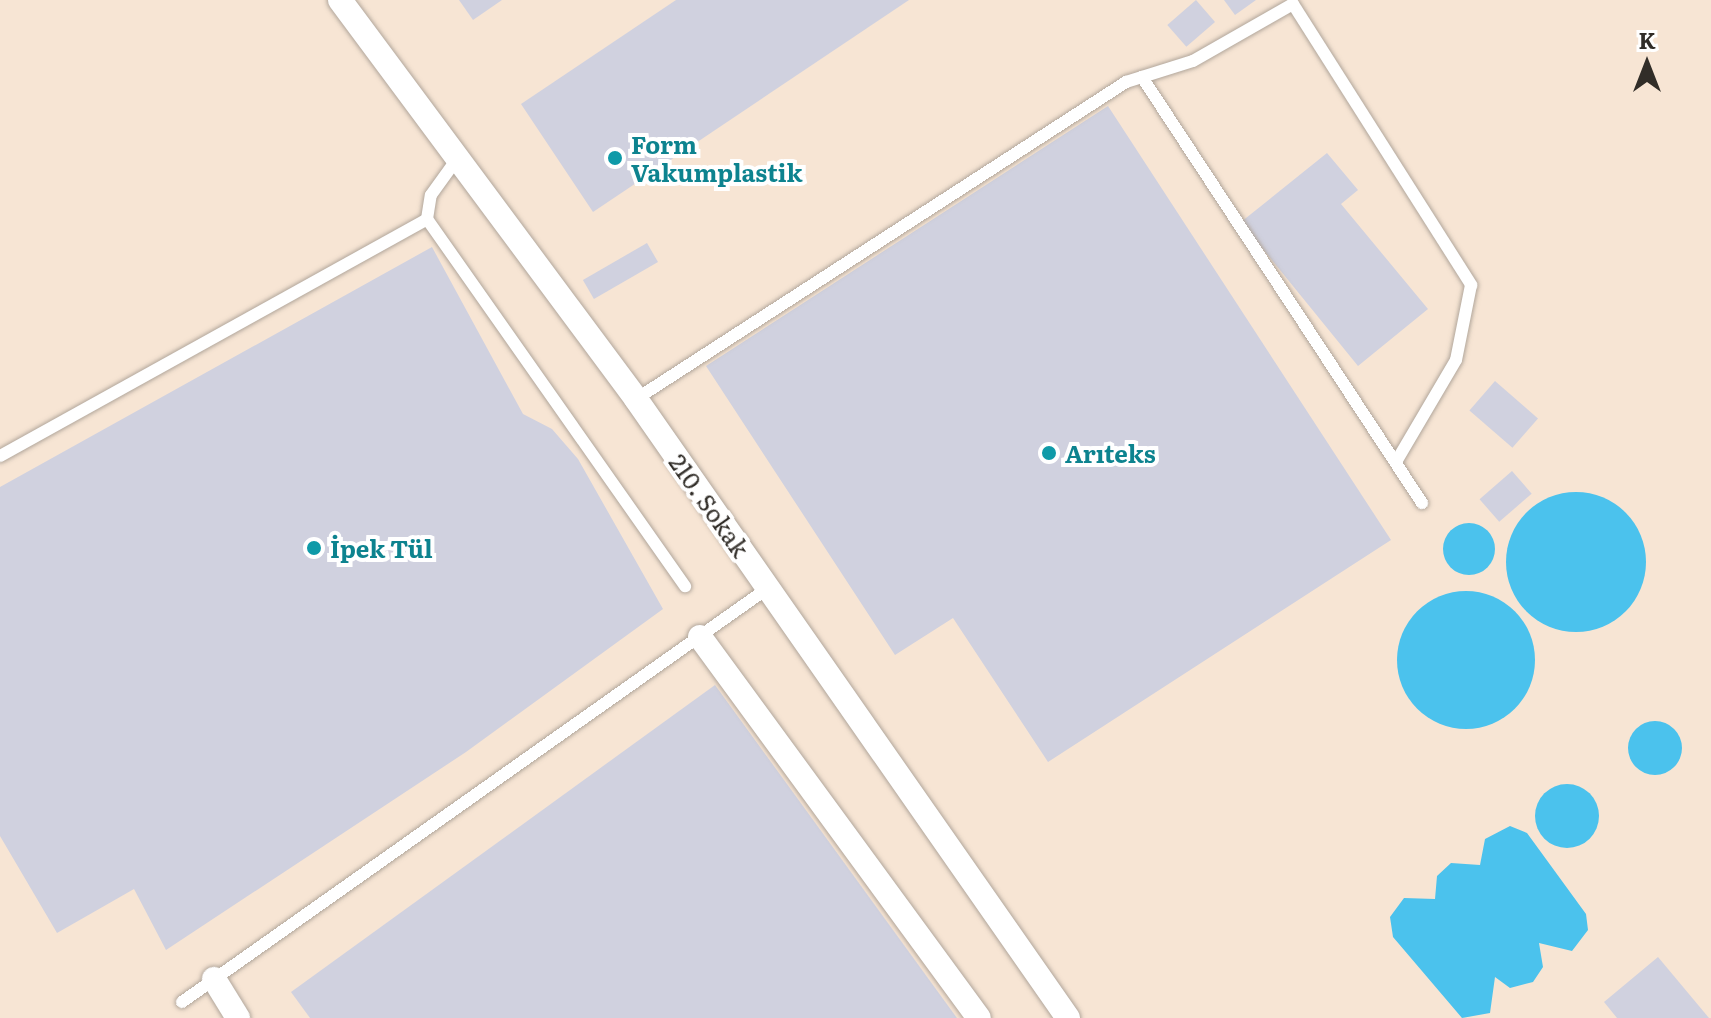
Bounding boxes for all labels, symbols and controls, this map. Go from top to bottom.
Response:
text: K [1638,23,1656,56]
north arrow [1607,24,1687,104]
place label: Form Vakumplastik [631,130,803,186]
marker: Form Vakumplastik [606,149,624,167]
place label: Arıteks [1065,439,1156,467]
marker: Arıteks [1040,444,1058,462]
street label: 210. Sokak [664,448,756,562]
place label: İpek Tül [330,534,433,562]
marker: İpek Tül [305,539,323,557]

